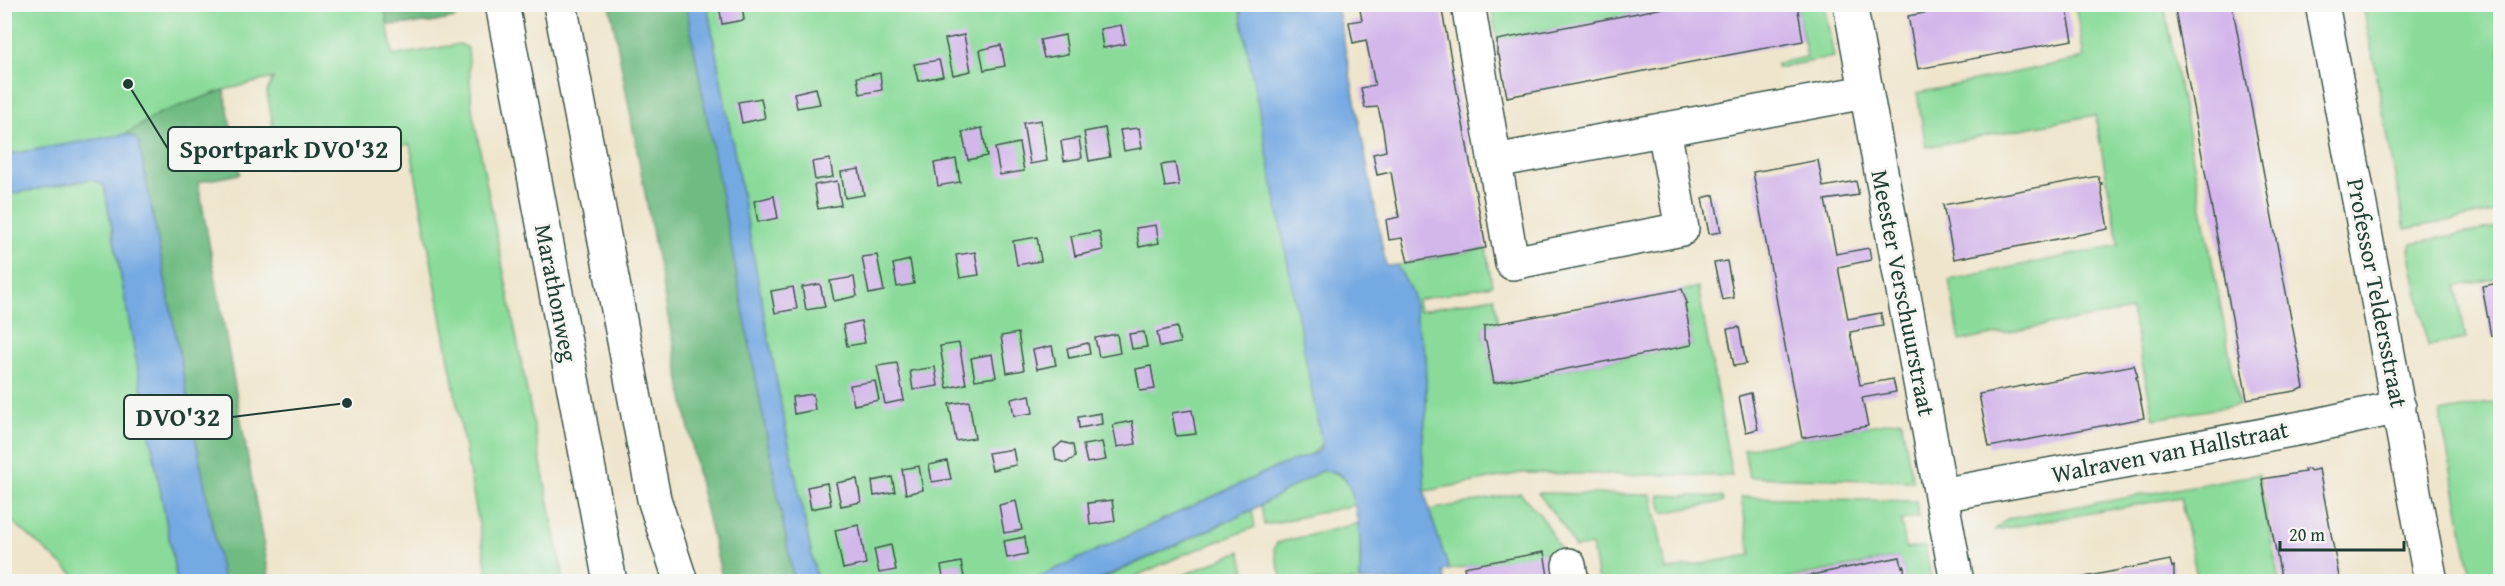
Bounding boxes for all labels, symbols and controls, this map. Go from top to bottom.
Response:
callout: Sportpark DVO'32 [168,127,401,171]
text: Sportpark DVO'32 [179,129,389,168]
street label: Meester Verschuurstraat [1862,167,1945,419]
street label: Professor Teldersstraat [2338,175,2417,411]
street label: Marathonweg [526,221,587,365]
callout: DVO'32 [124,395,232,439]
text: DVO'32 [136,397,220,436]
street label: Walraven van Hallstraat [2048,411,2292,492]
scale bar [2280,514,2404,552]
text: 20 m [2289,521,2325,548]

